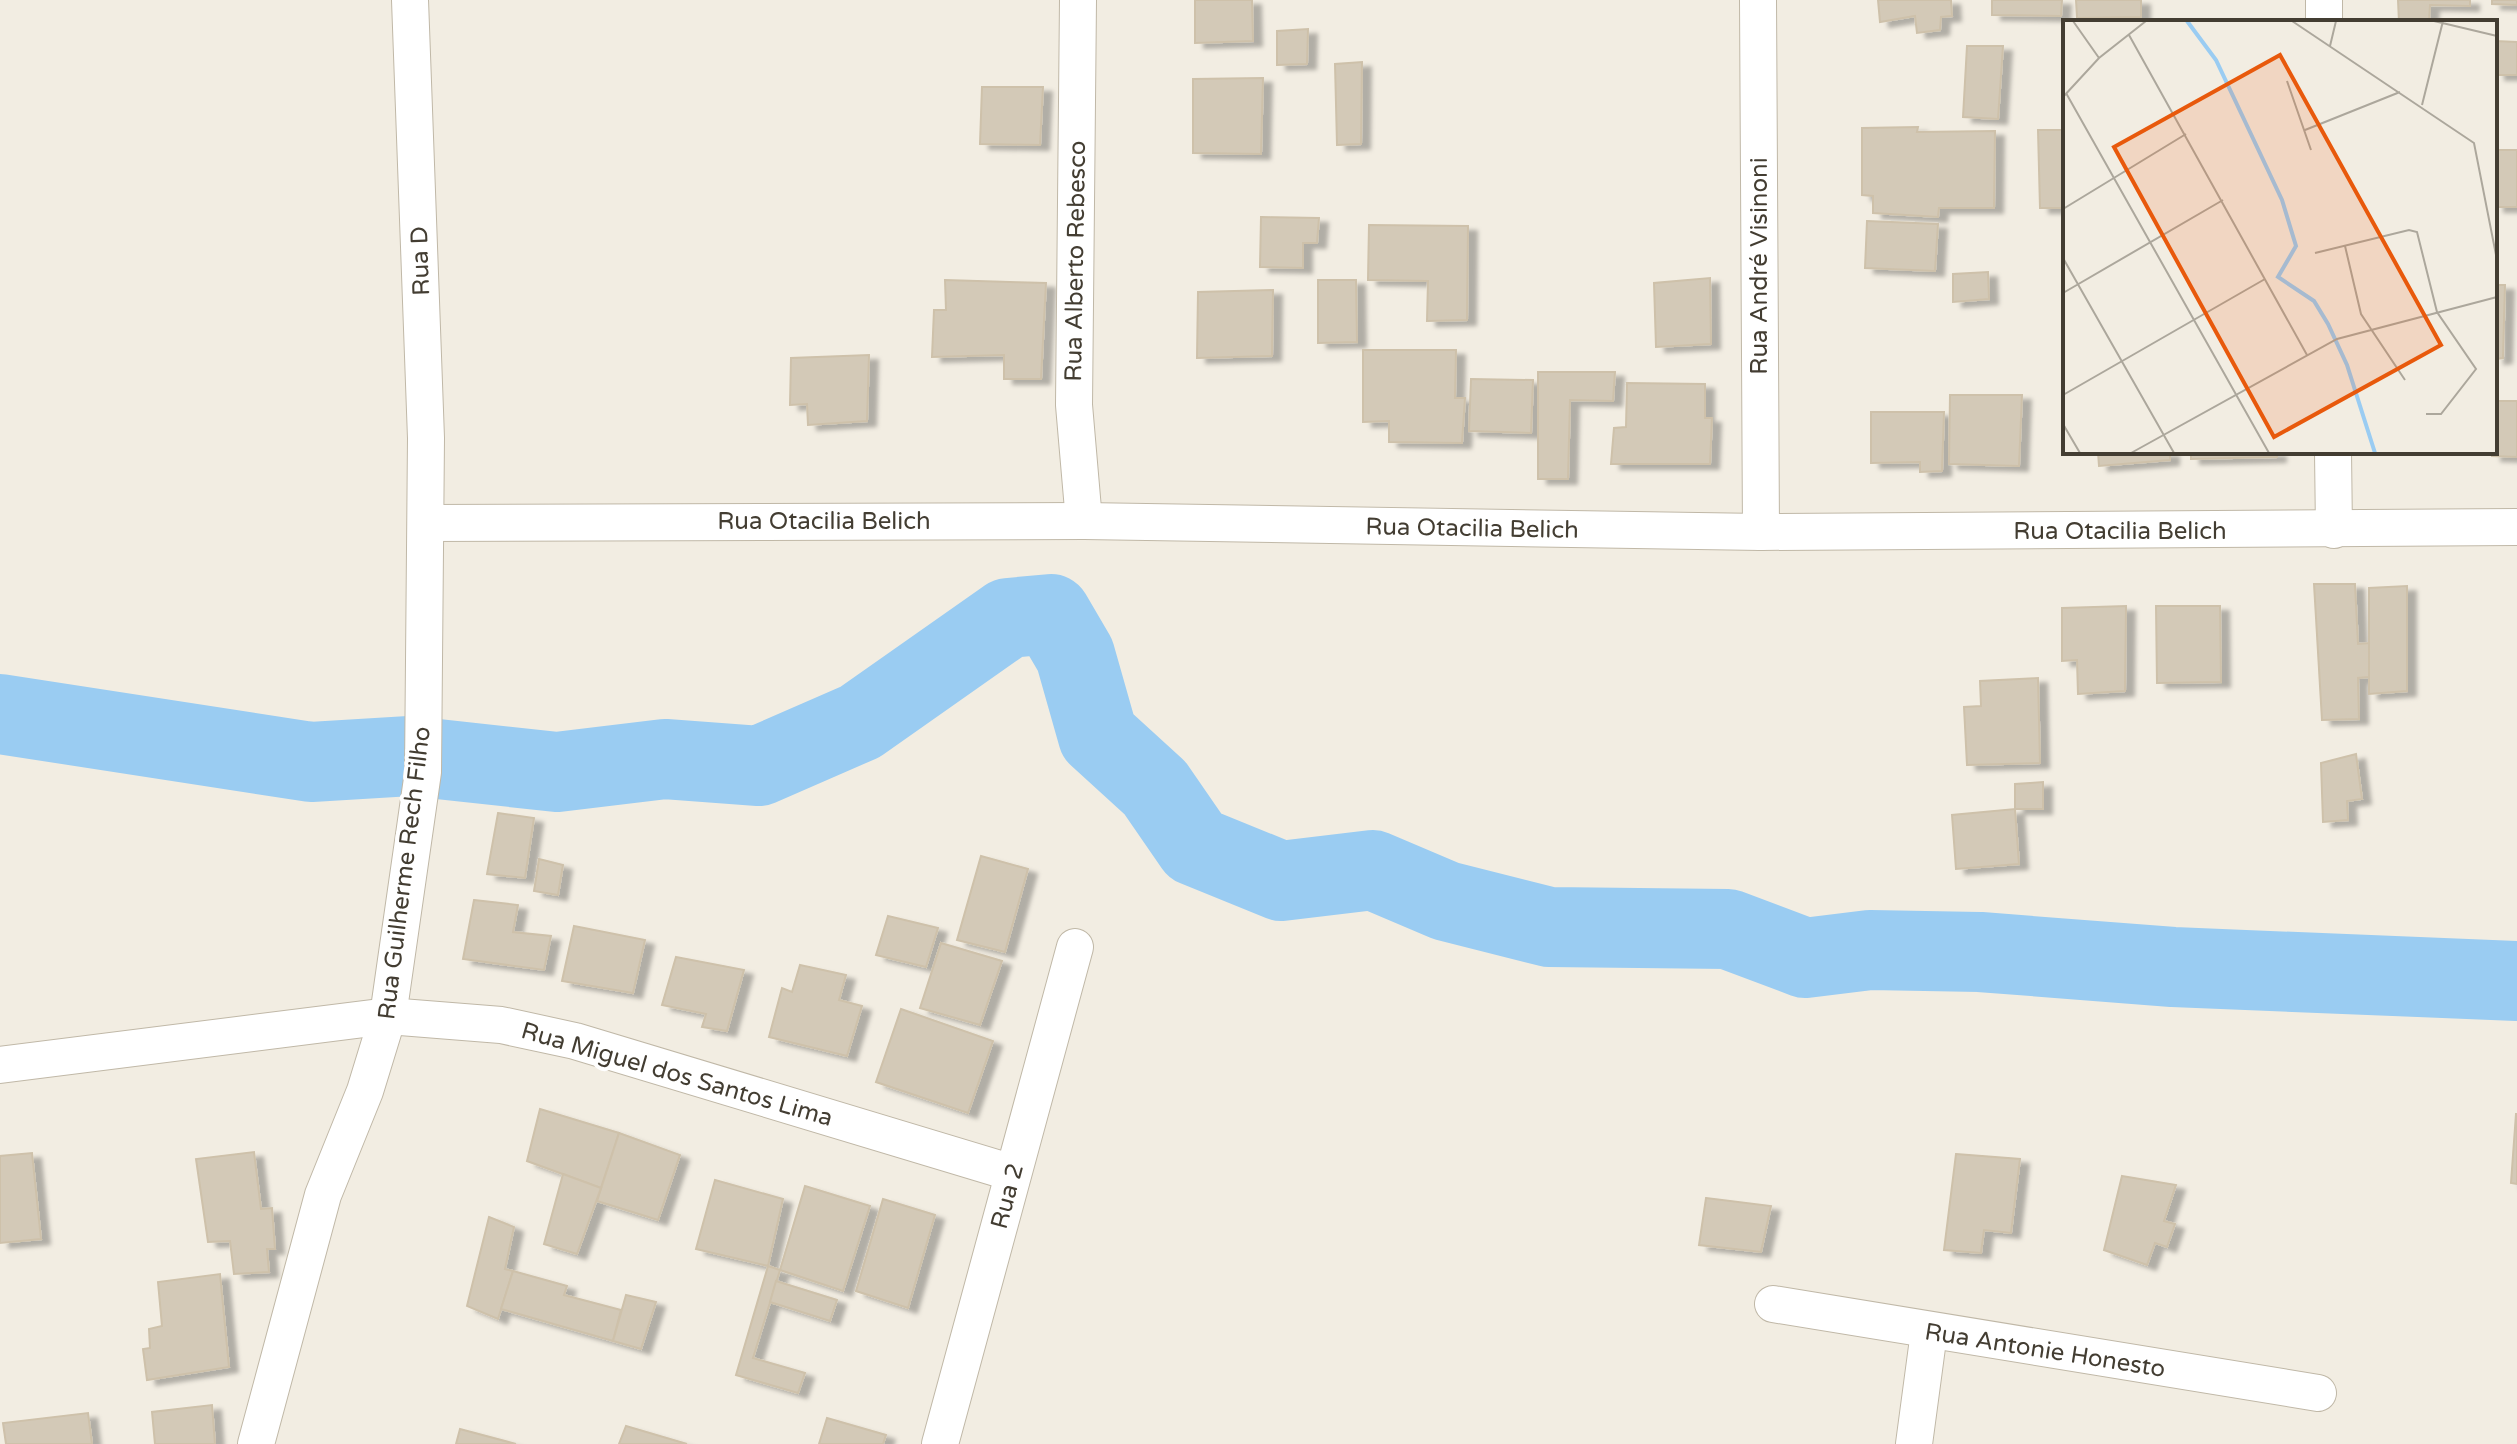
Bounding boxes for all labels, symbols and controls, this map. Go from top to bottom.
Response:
inset map [2063,20,2497,454]
street label: Rua Alberto Rebesco [1059,140,1092,382]
street label: Rua André Visinoni [1745,157,1774,375]
street label: Rua D [405,226,436,296]
street label: Rua Otacilia Belich [717,507,931,536]
street label: Rua Otacilia Belich [1365,512,1579,545]
street label: Rua Otacilia Belich [2013,517,2227,546]
street label: Rua Guilherme Rech Filho [372,725,437,1021]
street label: Rua Miguel dos Santos Lima [518,1016,836,1133]
street label: Rua 2 [985,1160,1030,1232]
street label: Rua Antonie Honesto [1923,1317,2167,1384]

